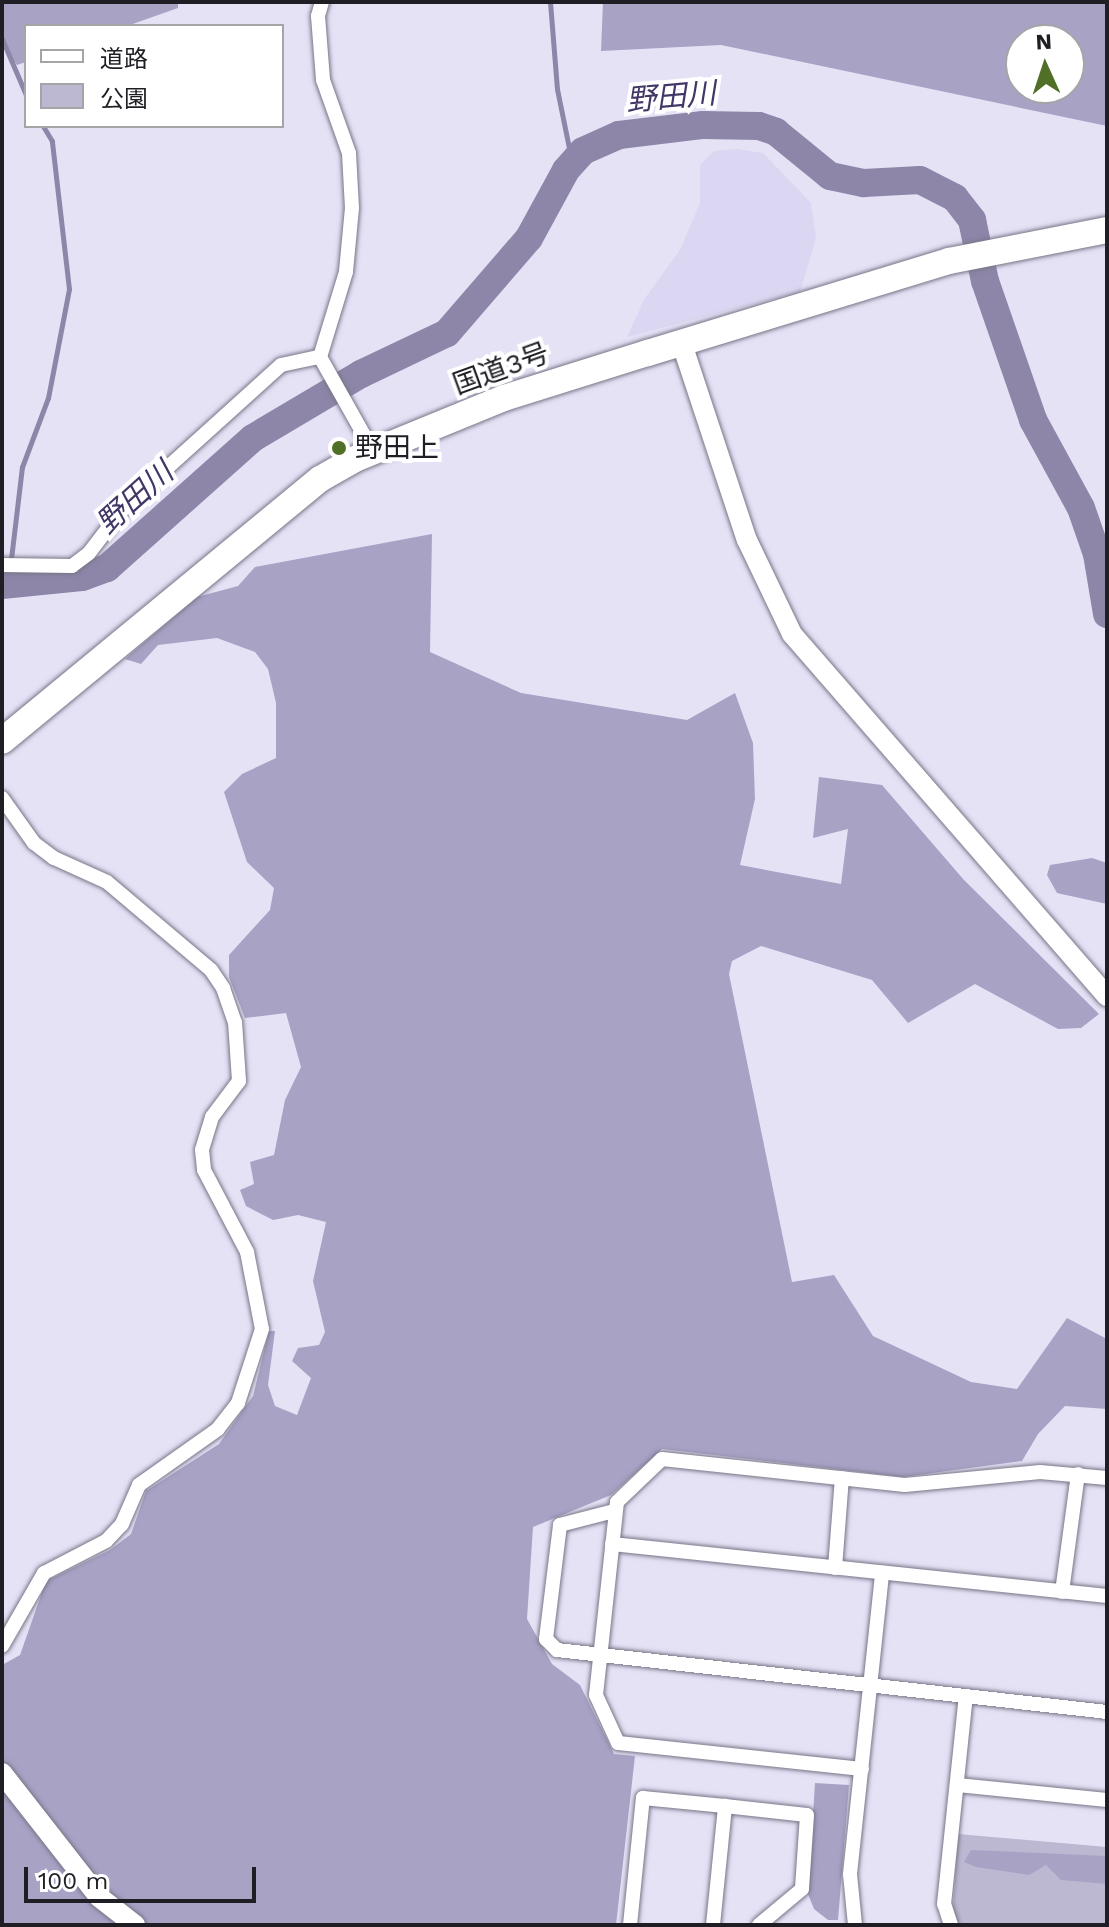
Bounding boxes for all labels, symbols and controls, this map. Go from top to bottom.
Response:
legend [24,24,284,128]
north arrow [1005,24,1085,104]
text: N [1035,29,1053,54]
text: 道路 [100,45,148,73]
water label: 野田川 [625,75,717,119]
text: 公園 [100,85,148,113]
street label: 国道3号 [448,336,554,402]
place label: 野田上 [355,431,439,465]
marker: 野田上 [330,439,348,457]
water label: 野田川 [90,455,180,541]
scale bar [28,1851,260,1901]
text: 100 m [38,1867,108,1895]

